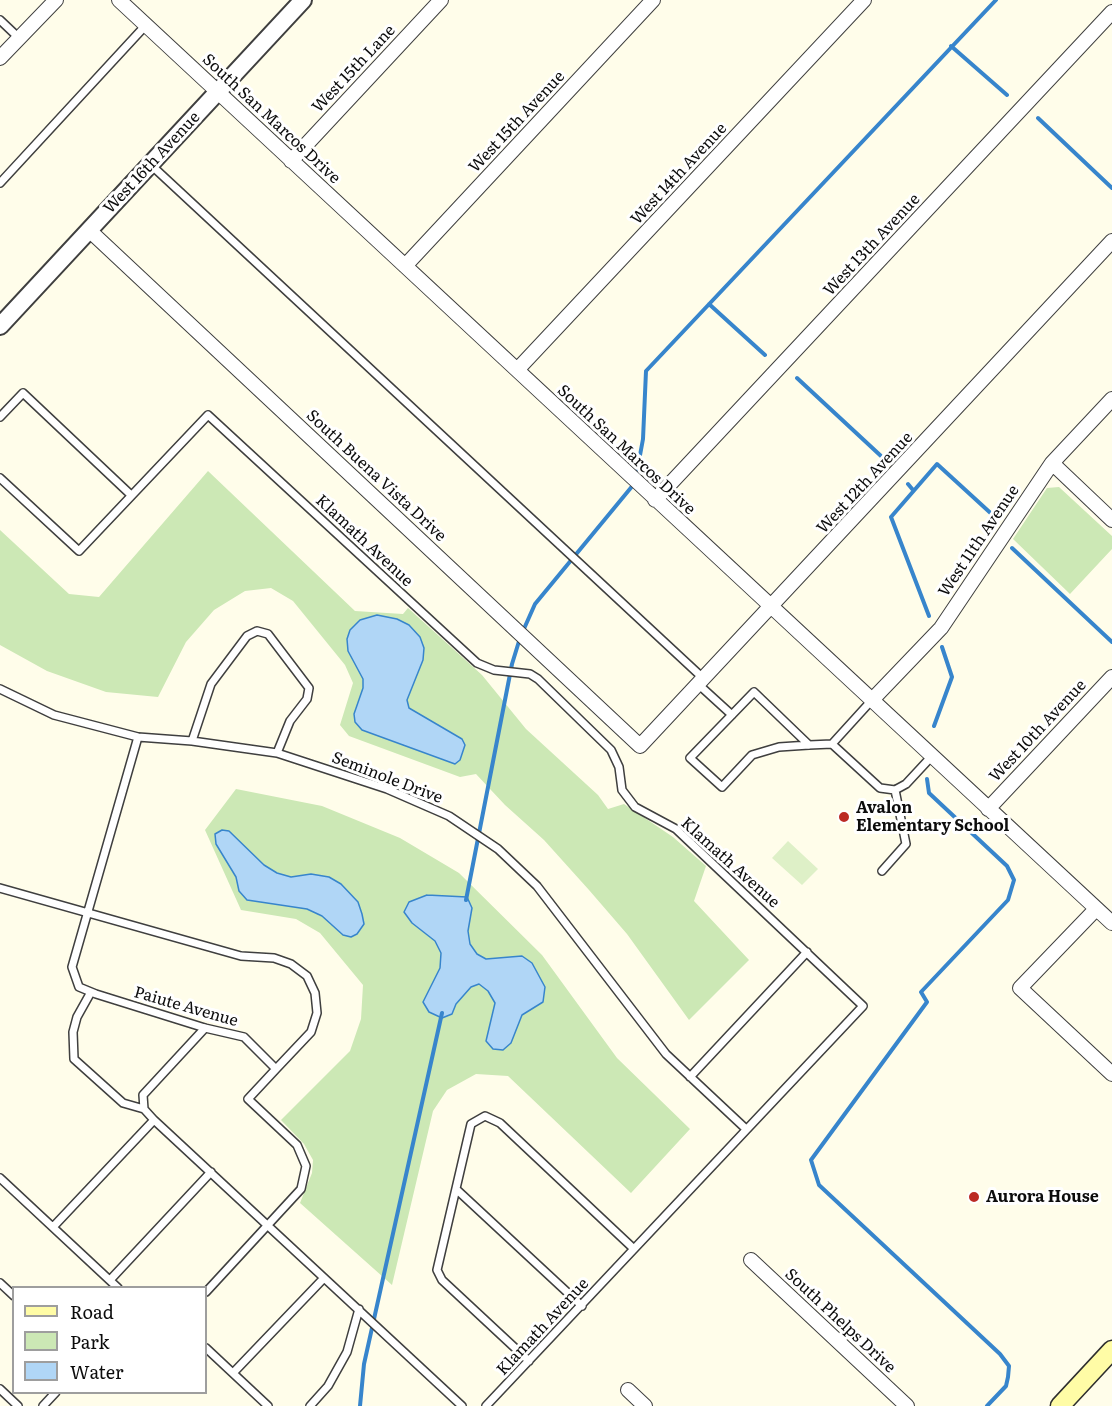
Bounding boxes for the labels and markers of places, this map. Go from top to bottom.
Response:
place label: Avalon Elementary School [856,798,1009,836]
marker: Avalon Elementary School [837,810,851,824]
place label: Aurora House [986,1187,1099,1207]
marker: Aurora House [967,1190,981,1204]

